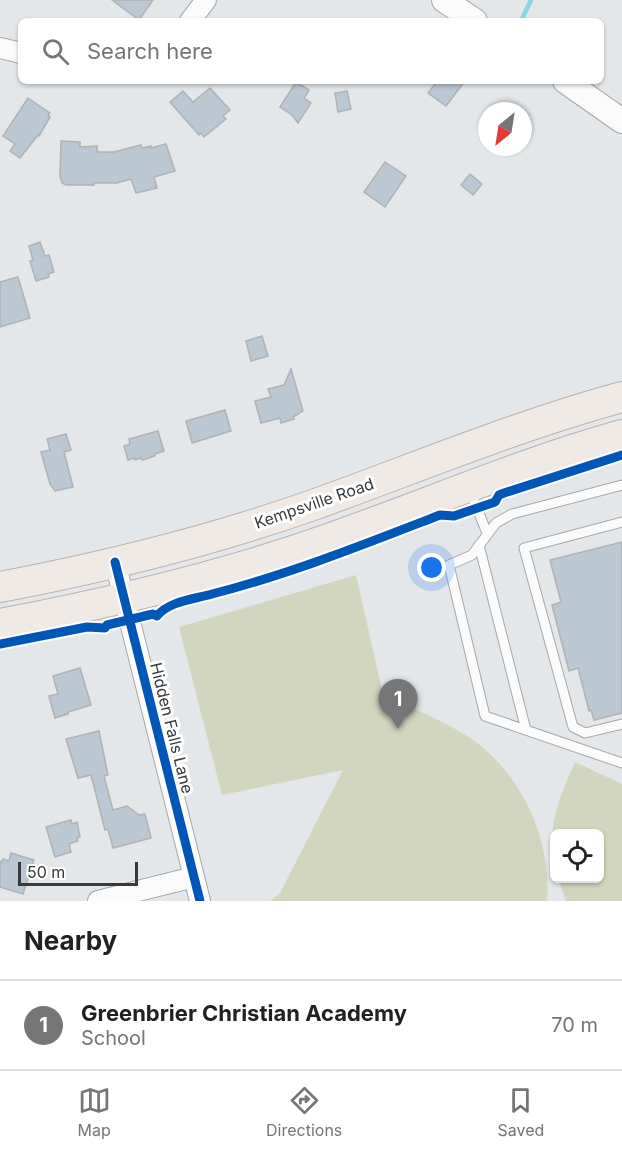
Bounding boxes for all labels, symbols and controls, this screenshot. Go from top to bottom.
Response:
search box [18,18,604,84]
icon: search [39,35,72,68]
text: Search here [87,38,213,64]
north arrow [478,102,532,156]
street label: Kempsville Road [252,473,376,533]
your location [417,553,446,582]
street label: Hidden Falls Lane [146,660,198,796]
pin: 1 [378,680,418,729]
map controls [550,829,604,883]
button: locate [550,829,604,883]
scale bar [18,859,138,886]
text: 50 m [27,862,65,882]
text: Nearby [24,925,117,956]
text: Greenbrier Christian Academy [81,1000,407,1026]
text: 1 [39,1013,48,1037]
text: 70 m [551,1013,598,1037]
text: School [81,1026,146,1050]
tab: Map [78,1084,111,1140]
tab: Directions [266,1084,342,1140]
tab: Saved [498,1084,544,1140]

